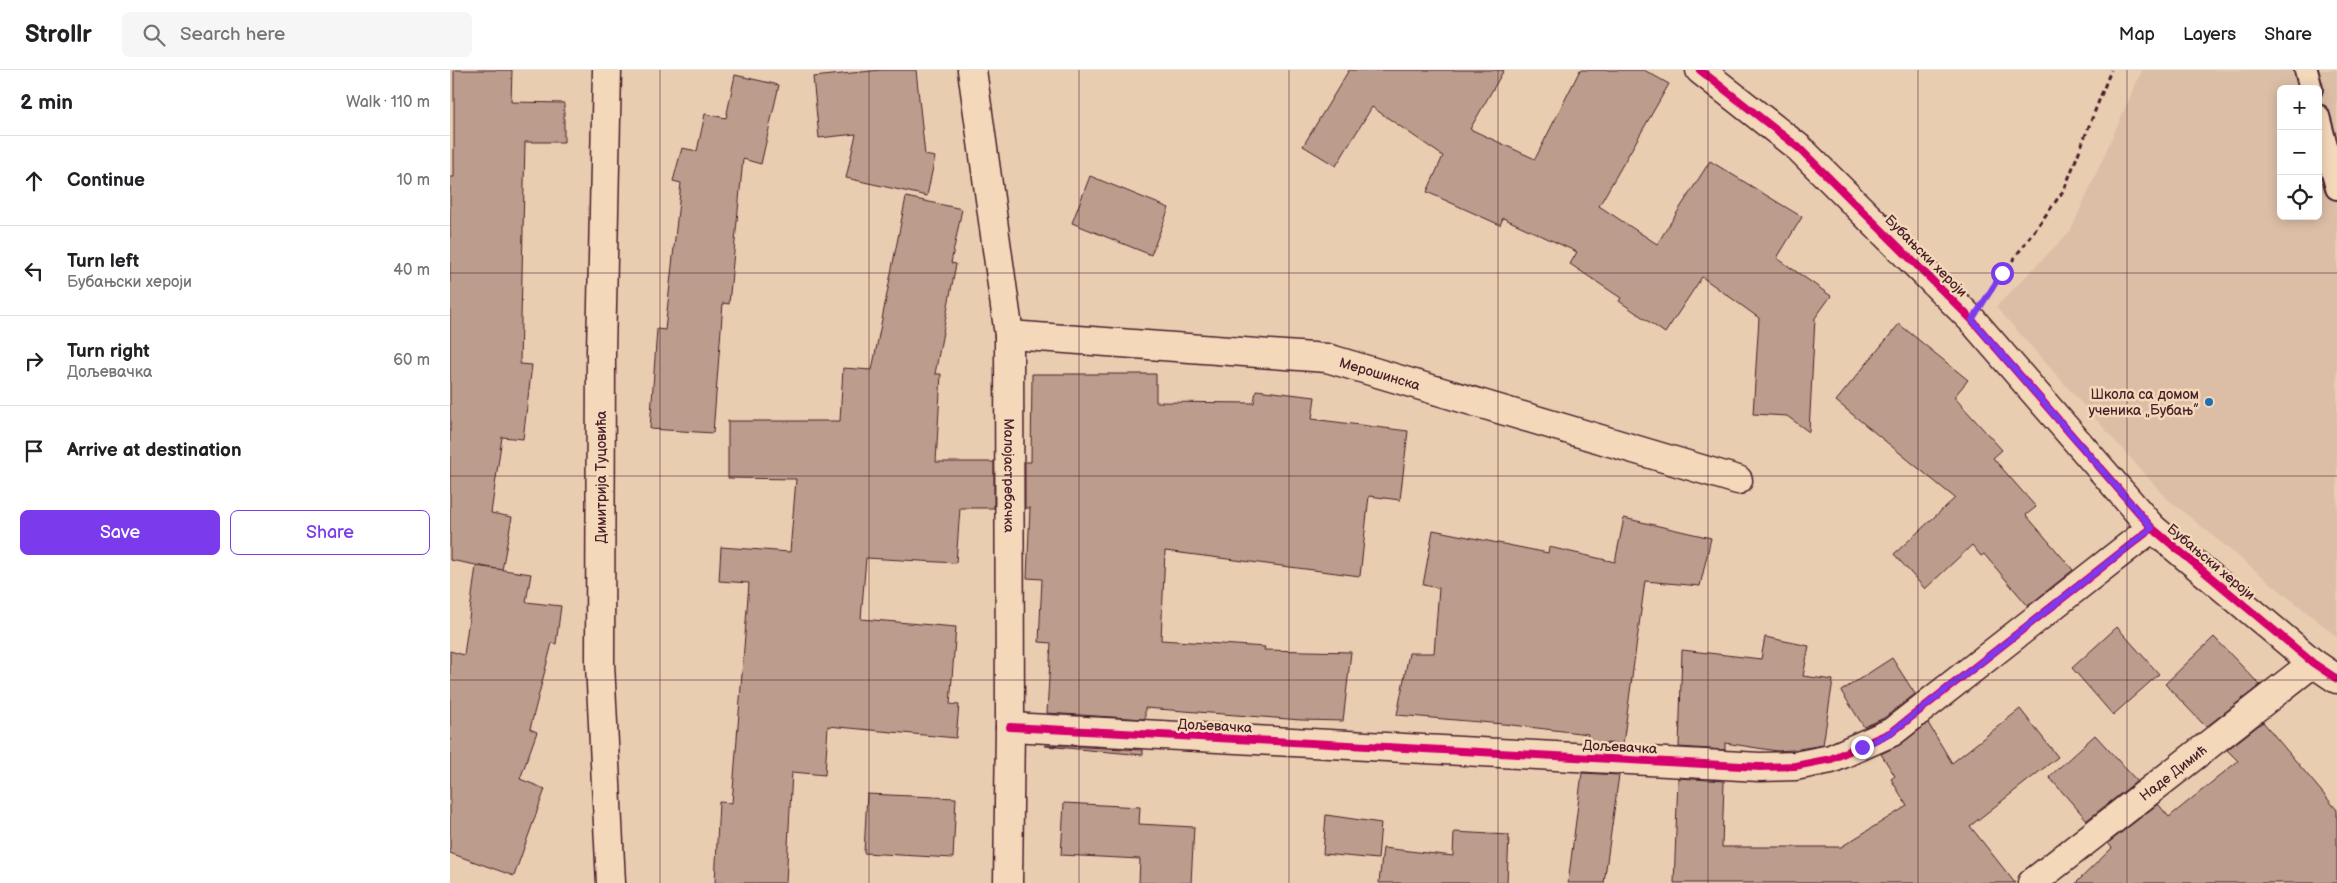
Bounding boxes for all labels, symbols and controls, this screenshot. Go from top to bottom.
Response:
search box [122,12,472,57]
text: Strollr [25,20,92,49]
icon: search [140,21,168,49]
text: Search here [180,23,285,46]
text: Map [2119,24,2155,45]
text: Layers [2183,24,2236,45]
text: Share [2264,24,2312,45]
map controls [2277,85,2322,220]
button: + [2277,85,2322,130]
text: 2 min [20,90,73,115]
text: Walk · 110 m [346,93,430,112]
button: − [2277,130,2322,175]
icon: ahead [20,167,48,195]
text: Continue [67,169,145,192]
text: 10 m [397,171,430,190]
button: locate [2277,175,2322,220]
street label: Бубањски хероји [1881,211,1971,301]
text: Turn left [67,250,139,273]
icon: left [20,257,48,285]
text: 40 m [393,261,430,280]
route start [1991,262,2014,285]
text: Бубањски хероји [67,273,192,292]
text: Turn right [67,340,150,363]
icon: right [20,347,48,375]
text: 60 m [393,351,430,370]
street label: Мерошинска [1337,354,1423,394]
text: Дољевачка [67,363,152,382]
place label: Школа са домом ученика „Бубањ” [2089,386,2199,419]
marker: Школа са домом ученика „Бубањ” [2203,396,2215,408]
street label: Димитрија Туцовића [593,410,610,543]
street label: Малојастребачка [1001,418,1018,533]
icon: arrive [20,437,48,465]
text: Arrive at destination [67,439,242,462]
button: Save [20,510,220,555]
button: Share [230,510,430,555]
street label: Бубањски хероји [2164,520,2258,604]
street label: Дољевачка [1177,716,1253,736]
route end [1851,736,1874,759]
street label: Дољевачка [1582,737,1658,757]
street label: Наде Димић [2136,741,2210,804]

